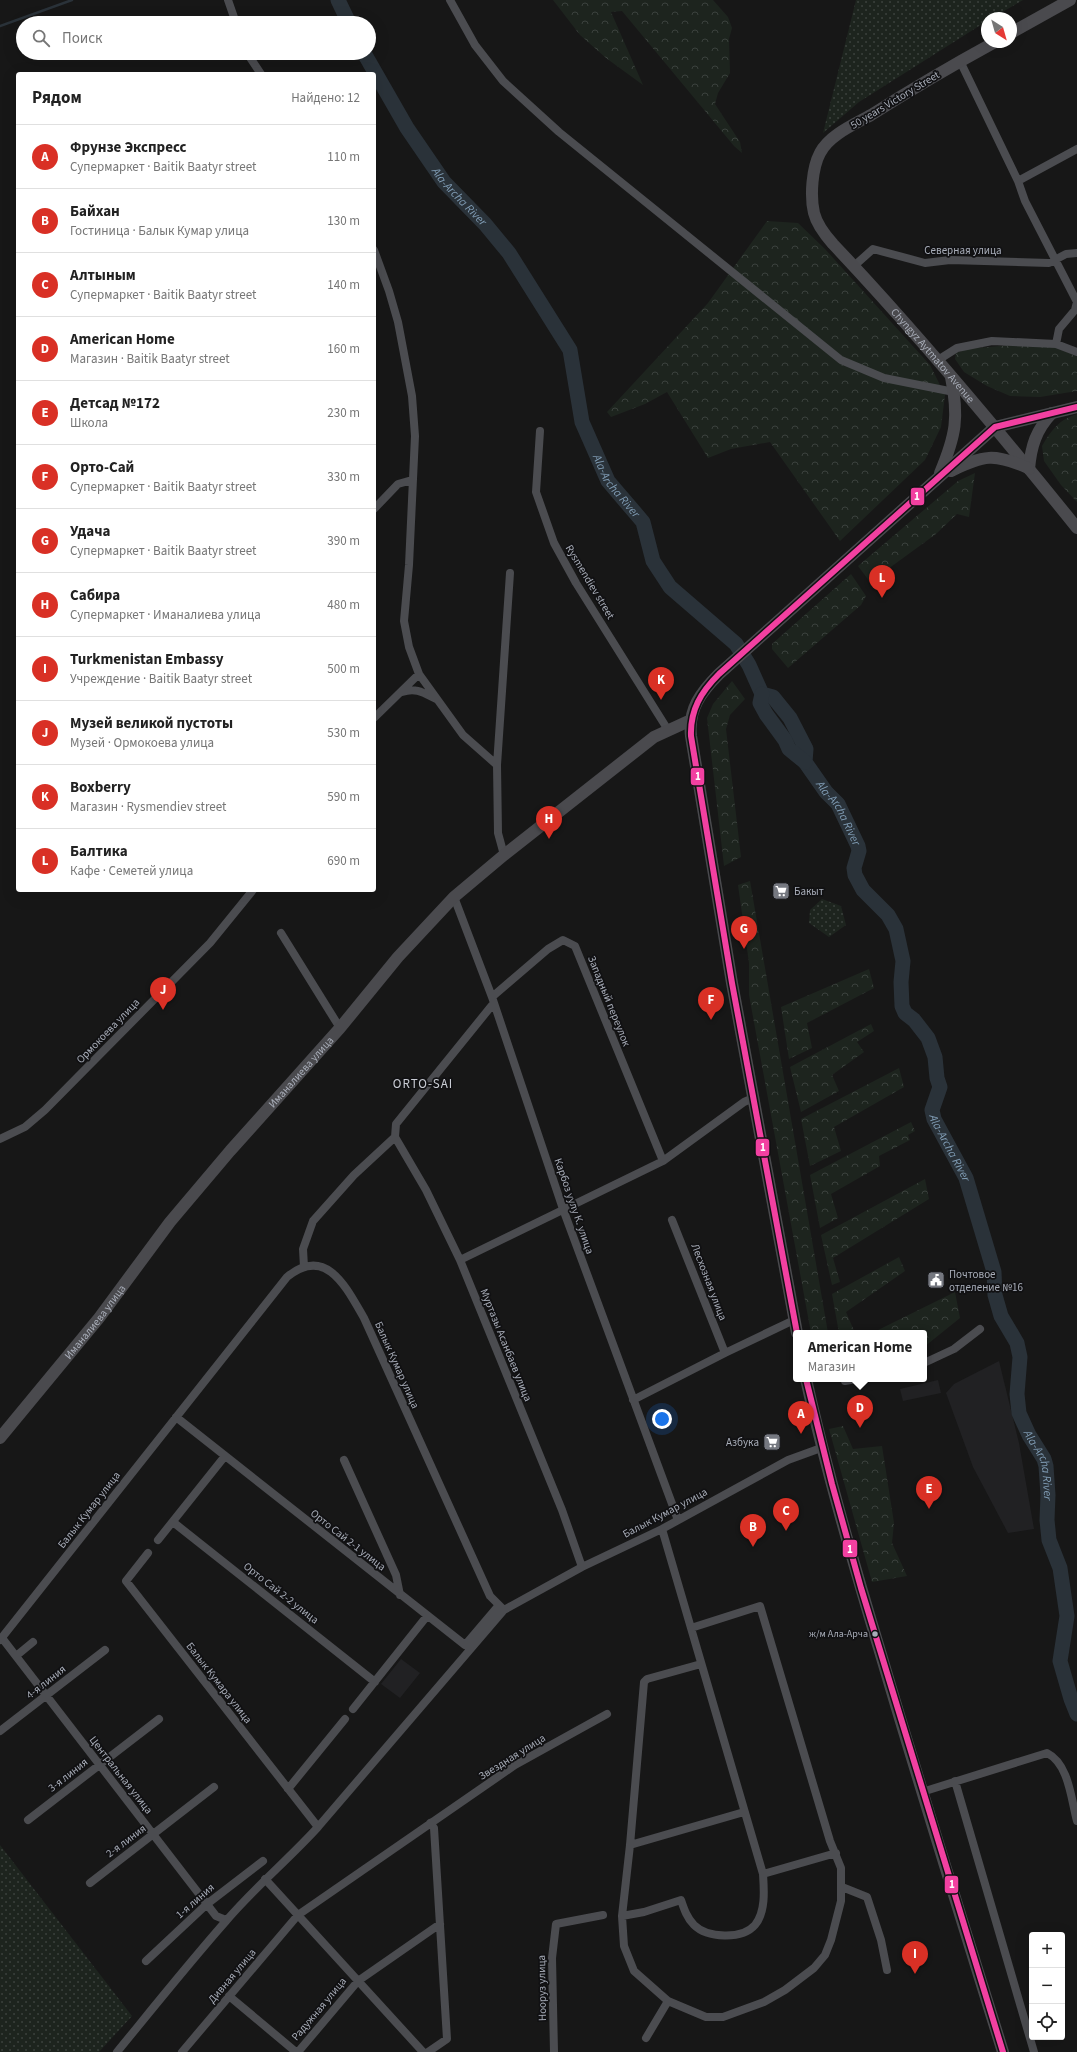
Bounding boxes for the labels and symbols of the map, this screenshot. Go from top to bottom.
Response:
north arrow [981,12,1017,48]
street label: 50 years Victory Street [848,67,943,133]
water label: Ala-Archa River [427,163,491,230]
street label: Северная улица [924,243,1002,258]
street label: Chyngyz Aytmatov Avenue [888,305,979,406]
water label: Ala-Archa River [588,451,645,522]
line badge: 1 [910,487,925,506]
text: 1 [914,489,920,504]
street label: Rysmendiev street [562,542,618,622]
pin: L [869,565,895,598]
pin: K [648,667,674,700]
line badge: 1 [690,767,705,786]
text: 1 [695,769,701,784]
water label: Ala-Archa River [811,776,865,849]
pin: H [536,806,562,839]
supermarket icon: Бакыт [771,881,791,901]
place label: Бакыт [794,884,824,899]
pin: G [731,916,757,949]
street label: Западный переулок [584,953,634,1049]
pin: J [150,977,176,1010]
pin: F [698,987,724,1020]
street label: Ормокоева улица [73,995,143,1067]
street label: Иманалиева улица [265,1033,337,1111]
district label: ORTO-SAI [393,1075,453,1093]
water label: Ala-Archa River [925,1112,975,1184]
line badge: 1 [755,1138,770,1157]
text: 1 [760,1140,766,1155]
street label: Карбоз уулу К. улица [551,1156,597,1256]
street label: Лесхозная улица [687,1241,731,1323]
place label: Почтовое отделение №16 [949,1267,1023,1295]
public building icon: Почтовое отделение №16 [926,1270,946,1290]
street label: Иманалиева улица [61,1281,129,1362]
street label: Муртазы Асанбаев улица [477,1286,535,1404]
street label: Балык Кумар улица [371,1319,423,1411]
pin: D [847,1395,873,1428]
pin: A [788,1401,814,1434]
your location [652,1409,672,1429]
water label: Ala-Archa River [1019,1426,1057,1501]
supermarket icon: Азбука [762,1432,782,1452]
place label: Азбука [726,1435,759,1450]
street label: Балык Кумар улица [54,1468,124,1552]
pin: E [916,1476,942,1509]
street label: Балык Кумар улица [620,1484,710,1542]
pin: C [773,1498,799,1531]
street label: Орто Сай 2-1 улица [307,1506,389,1574]
pin: B [740,1514,766,1547]
line badge: 1 [842,1539,858,1558]
text: 1 [847,1542,853,1557]
street label: Орто Сай 2-2 улица [240,1559,322,1627]
place label: ж/м Ала-Арча [809,1627,868,1641]
marker: ж/м Ала-Арча [870,1629,880,1639]
street label: Балык Кумара улица [183,1639,255,1727]
street label: 4-я линия [23,1662,69,1702]
street label: Звездная улица [476,1730,548,1784]
street label: Центральная улица [86,1733,156,1817]
street label: 3-я линия [45,1755,91,1795]
street label: 2-я линия [103,1821,149,1861]
line badge: 1 [944,1875,959,1894]
text: 1 [949,1877,955,1892]
street label: 1-я линия [172,1880,218,1922]
pin: I [902,1941,928,1974]
street label: Дивная улица [205,1945,259,2007]
street label: Нооруз улица [534,1955,550,2021]
street label: Радужная улица [288,1974,350,2044]

